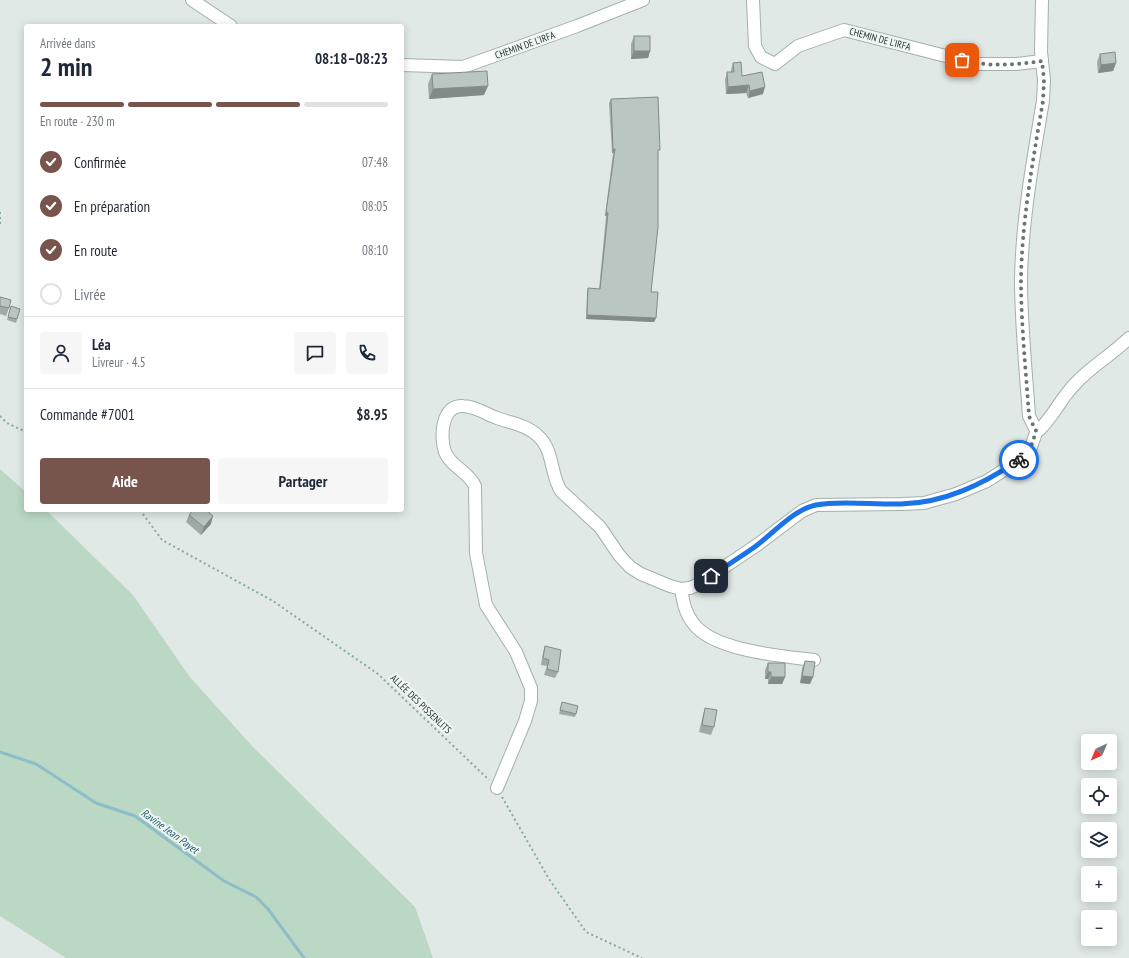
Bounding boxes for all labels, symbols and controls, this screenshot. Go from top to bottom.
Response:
street label: CHEMIN DE L'IRFA [848,25,912,54]
street label: CHEMIN DE L'IRFA [493,28,557,62]
text: Arrivée dans [40,35,95,52]
pin [945,43,979,77]
text: 08:18–08:23 [315,49,388,68]
icon: bag [951,49,973,71]
text: 2 min [40,50,93,83]
text: En route · 230 m [40,113,115,130]
icon: check [40,151,62,173]
text: Confirmée [74,153,126,172]
text: 07:48 [362,154,388,171]
icon: check [40,195,62,217]
text: En préparation [74,197,150,216]
text: 08:05 [362,198,388,215]
icon: check [40,239,62,261]
text: En route [74,241,118,260]
text: 08:10 [362,242,388,259]
text: Livrée [74,285,106,304]
button: person [40,332,82,374]
button: chat [294,332,336,374]
button: phone [346,332,388,374]
text: Léa [92,335,111,354]
text: Livreur · 4.5 [92,354,146,371]
text: Commande #7001 [40,405,135,424]
text: $8.95 [356,405,388,424]
courier [999,440,1039,480]
icon: bike [1008,449,1030,471]
button: Aide [40,458,210,504]
button: Partager [218,458,388,504]
pin [694,559,728,593]
icon: home [700,565,722,587]
street label: ALLÉE DES PISSENLITS [388,672,454,736]
north arrow [1081,734,1117,770]
map controls [1081,734,1117,946]
button: locate [1081,778,1117,814]
water label: Ravine Jean Payet [139,805,203,858]
button: layers [1081,822,1117,858]
button: + [1081,866,1117,902]
button: − [1081,910,1117,946]

